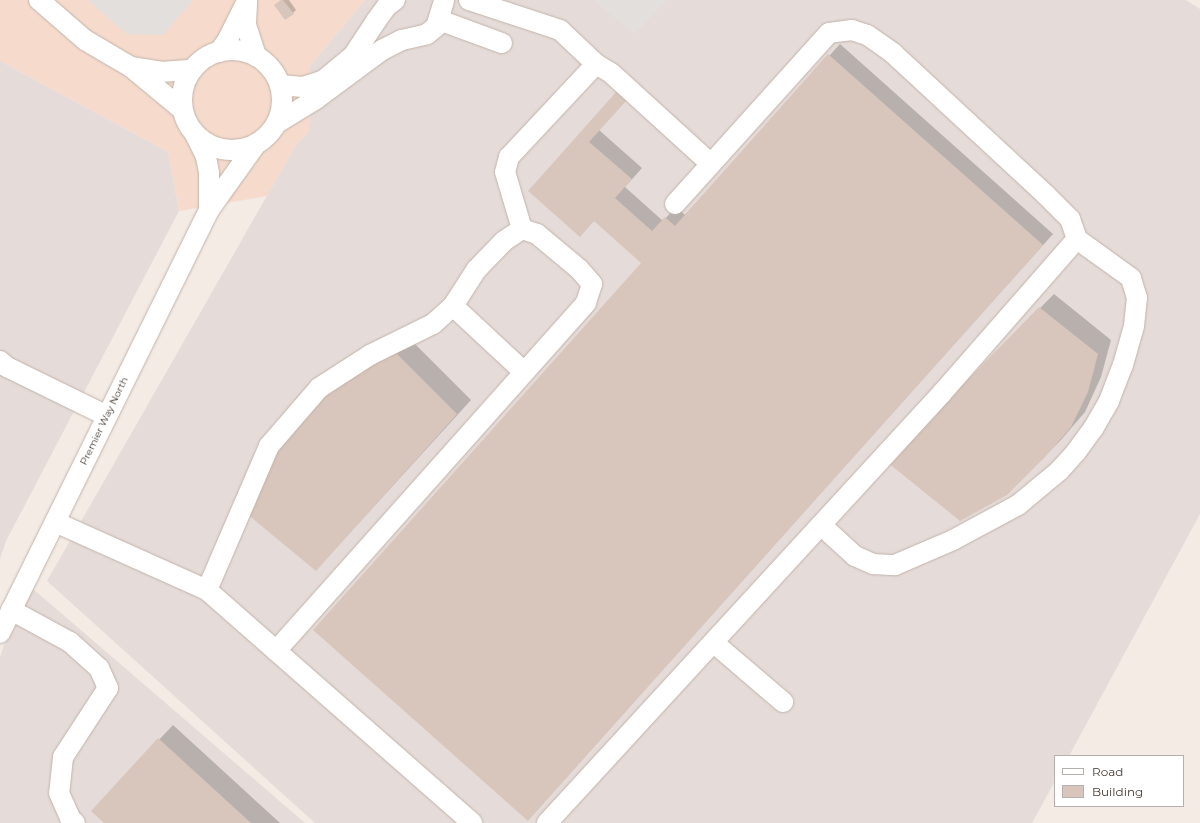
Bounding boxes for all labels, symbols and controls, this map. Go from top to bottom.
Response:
street label: Premier Way North [77,375,131,467]
legend [1054,755,1184,807]
text: Road [1092,764,1123,779]
text: Building [1092,784,1143,799]

